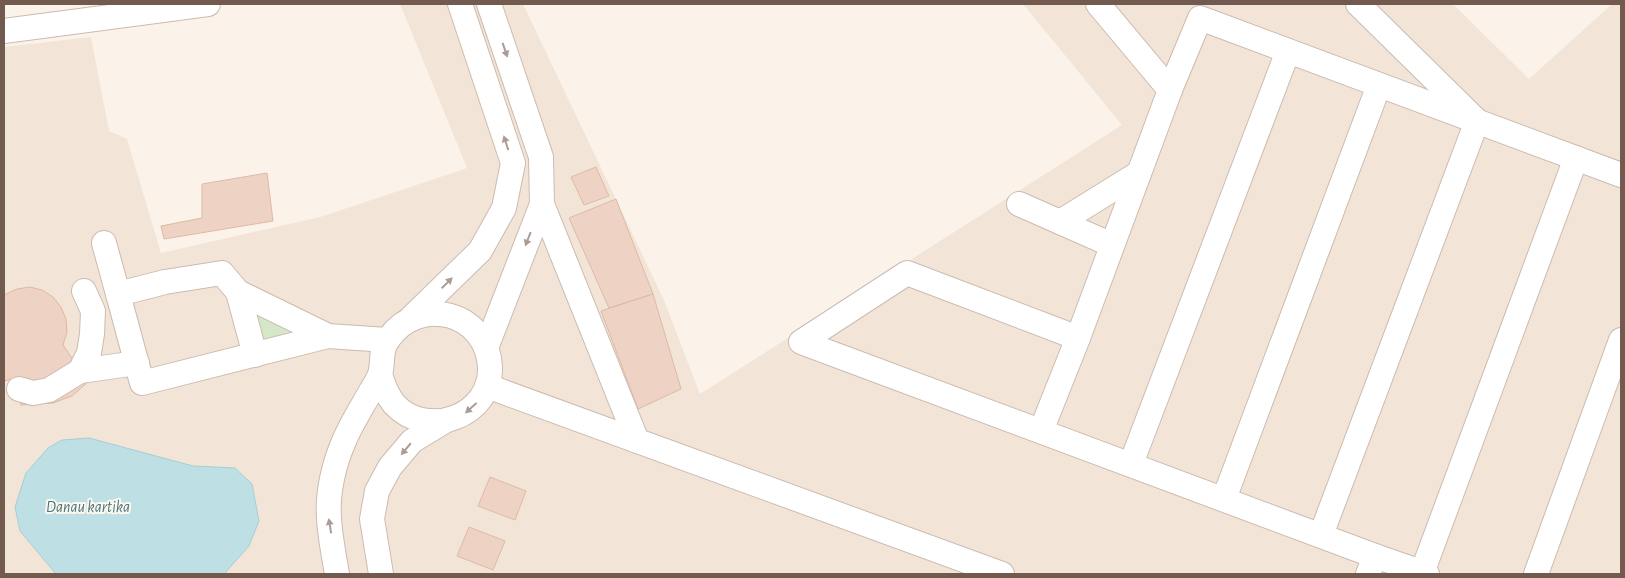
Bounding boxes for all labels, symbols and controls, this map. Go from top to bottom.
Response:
one-way arrow [501,43,509,58]
one-way arrow [502,135,509,150]
one-way arrow [524,232,532,247]
one-way arrow [441,277,453,289]
one-way arrow [466,402,478,414]
one-way arrow [400,443,411,456]
water label: Danau kartika [46,499,130,515]
one-way arrow [326,518,334,534]

